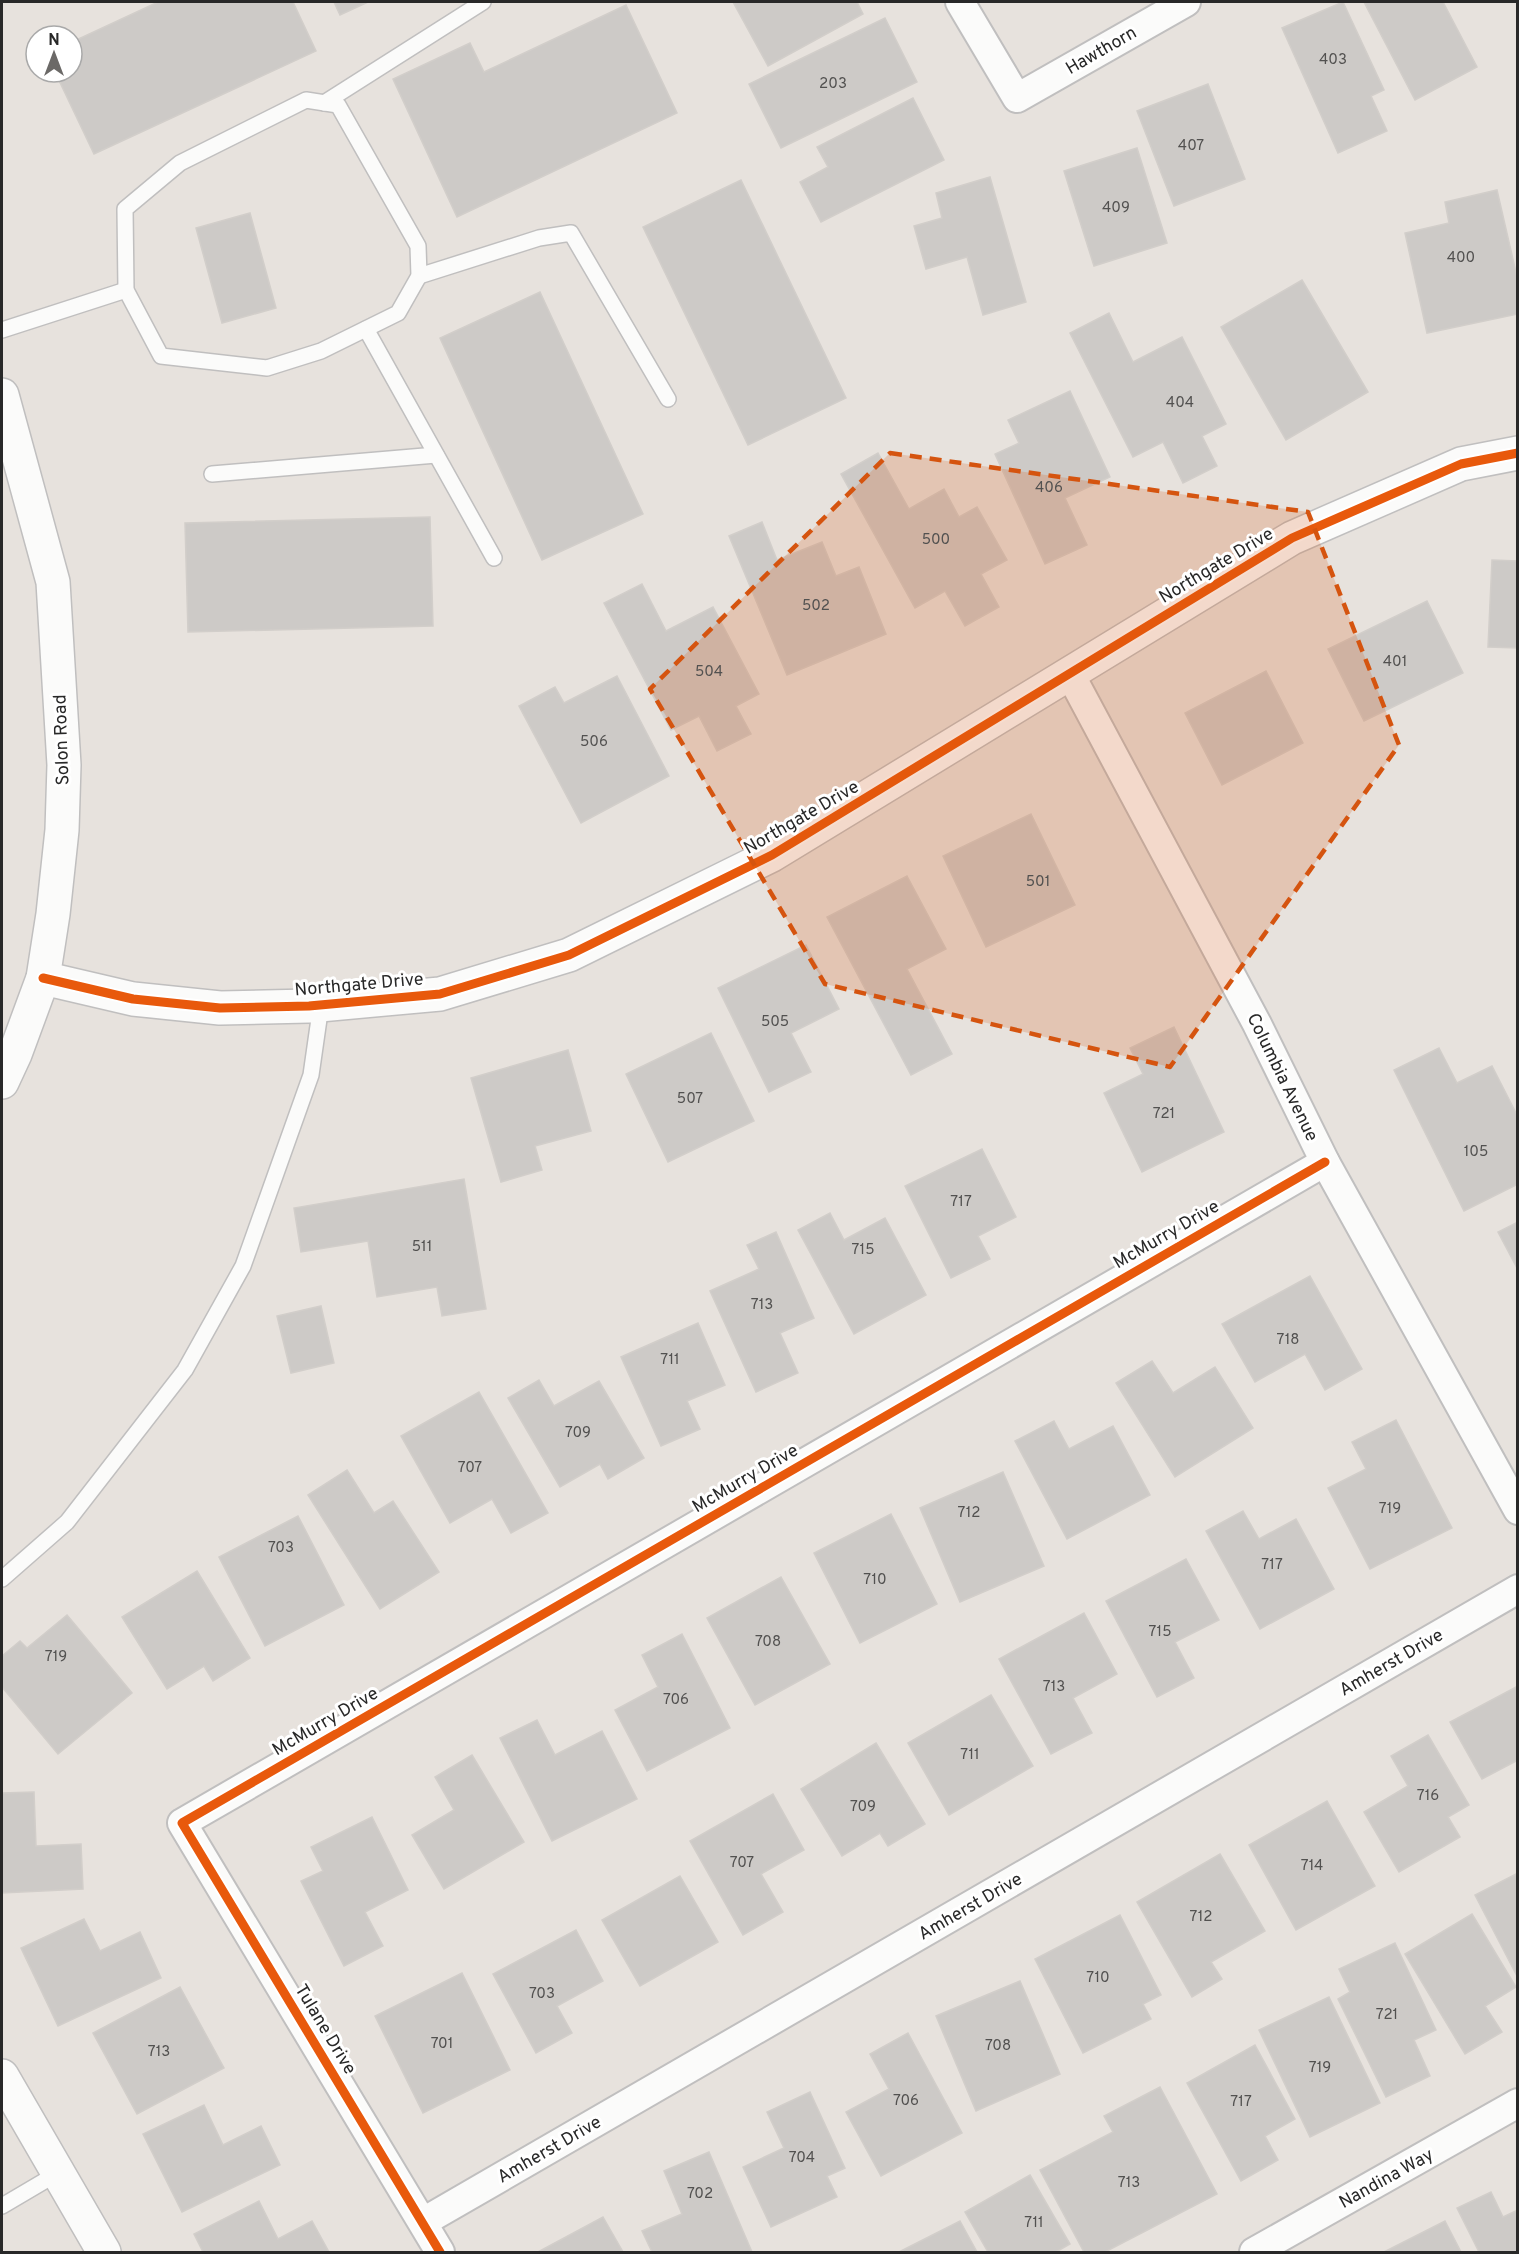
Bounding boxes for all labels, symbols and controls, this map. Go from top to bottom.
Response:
street label: Hawthorn [1062,22,1141,81]
north arrow [24,24,84,84]
text: N [48,31,60,51]
house number: 403 [1319,51,1347,70]
house number: 203 [819,75,847,94]
house number: 407 [1178,137,1204,156]
house number: 409 [1102,199,1130,218]
house number: 400 [1447,249,1475,268]
house number: 404 [1166,394,1194,413]
house number: 406 [1035,479,1063,498]
street label: Northgate Drive [1155,523,1278,609]
house number: 500 [922,531,950,550]
house number: 502 [802,597,830,616]
house number: 401 [1383,653,1407,672]
house number: 504 [695,663,723,682]
street label: Solon Road [49,694,76,786]
house number: 506 [580,733,608,752]
street label: Northgate Drive [740,776,864,861]
house number: 501 [1026,873,1050,892]
street label: Northgate Drive [294,968,425,1003]
street label: Columbia Avenue [1241,1010,1323,1146]
house number: 505 [761,1013,789,1032]
house number: 507 [677,1090,703,1109]
house number: 721 [1153,1105,1175,1124]
house number: 105 [1464,1143,1488,1162]
house number: 717 [950,1193,972,1212]
street label: McMurry Drive [1110,1196,1224,1275]
house number: 511 [412,1238,432,1257]
house number: 715 [851,1241,875,1260]
house number: 713 [751,1296,773,1315]
house number: 718 [1277,1331,1299,1350]
house number: 711 [660,1351,680,1370]
house number: 709 [565,1424,591,1443]
street label: McMurry Drive [689,1440,803,1519]
house number: 707 [458,1459,482,1478]
house number: 719 [1379,1500,1401,1519]
house number: 712 [958,1504,980,1523]
house number: 703 [268,1539,294,1558]
house number: 717 [1261,1556,1283,1575]
house number: 710 [863,1571,887,1590]
house number: 715 [1148,1623,1172,1642]
street label: Amherst Drive [1336,1624,1448,1702]
house number: 708 [755,1633,781,1652]
house number: 719 [45,1648,67,1667]
house number: 713 [1043,1678,1065,1697]
street label: McMurry Drive [269,1683,383,1762]
house number: 706 [663,1691,689,1710]
house number: 711 [960,1746,980,1765]
house number: 716 [1417,1787,1439,1806]
house number: 709 [850,1798,876,1817]
house number: 707 [730,1854,754,1873]
house number: 714 [1301,1857,1323,1876]
street label: Amherst Drive [915,1868,1027,1946]
house number: 712 [1190,1908,1212,1927]
house number: 710 [1086,1969,1110,1988]
street label: Tulane Drive [289,1980,361,2079]
house number: 703 [529,1985,555,2004]
house number: 721 [1376,2006,1398,2025]
house number: 701 [431,2035,453,2054]
house number: 708 [985,2037,1011,2056]
house number: 713 [148,2043,170,2062]
house number: 719 [1309,2059,1331,2078]
house number: 706 [893,2092,919,2111]
house number: 717 [1230,2093,1252,2112]
street label: Amherst Drive [494,2111,606,2189]
street label: Nandina Way [1336,2144,1438,2215]
house number: 704 [789,2149,815,2168]
house number: 713 [1118,2174,1140,2193]
house number: 702 [687,2185,713,2204]
house number: 711 [1024,2214,1044,2233]

